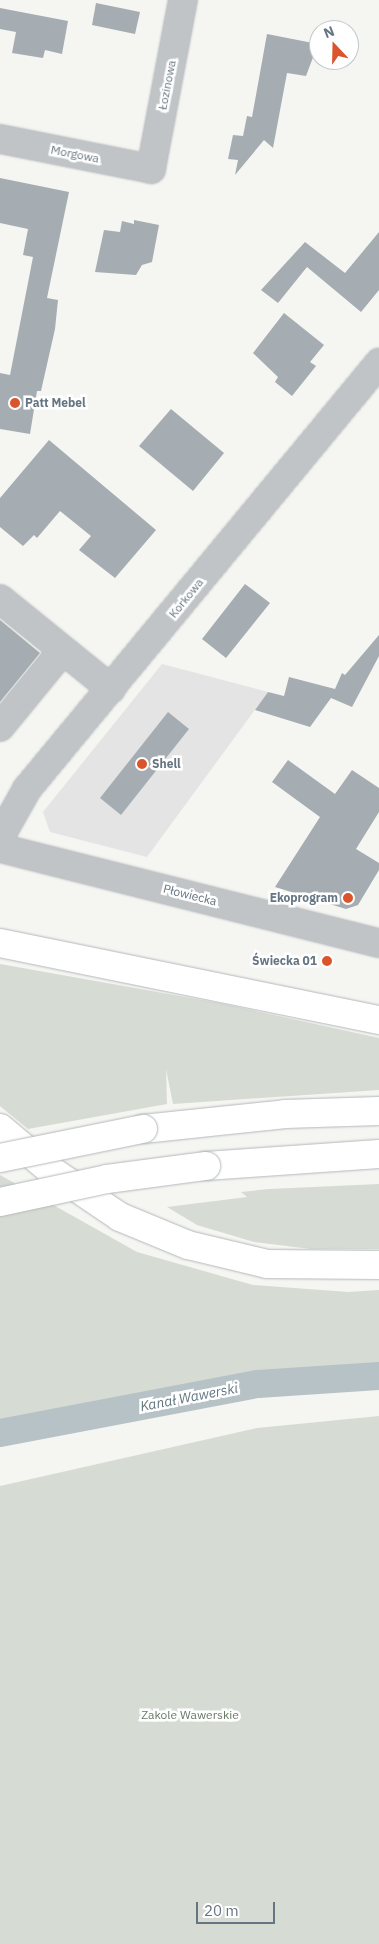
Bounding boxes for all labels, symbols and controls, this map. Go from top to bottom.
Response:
north arrow [309,20,359,70]
text: N [321,22,337,42]
street label: Łozinowa [155,59,179,111]
street label: Morgowa [50,142,100,166]
place label: Patt Mebel [25,396,86,410]
marker: Patt Mebel [9,397,21,409]
street label: Korkowa [166,575,206,621]
place label: Shell [152,757,181,771]
marker: Shell [136,758,148,770]
street label: Płowiecka [162,881,218,909]
place label: Ekoprogram [270,891,338,905]
marker: Ekoprogram [342,892,354,904]
place label: Świecka 01 [252,954,317,968]
marker: Świecka 01 [321,955,333,967]
water label: Kanał Wawerski [139,1379,239,1415]
park label: Zakole Wawerskie [141,1708,239,1722]
scale bar [199,1892,278,1924]
text: 20 m [204,1901,239,1920]

